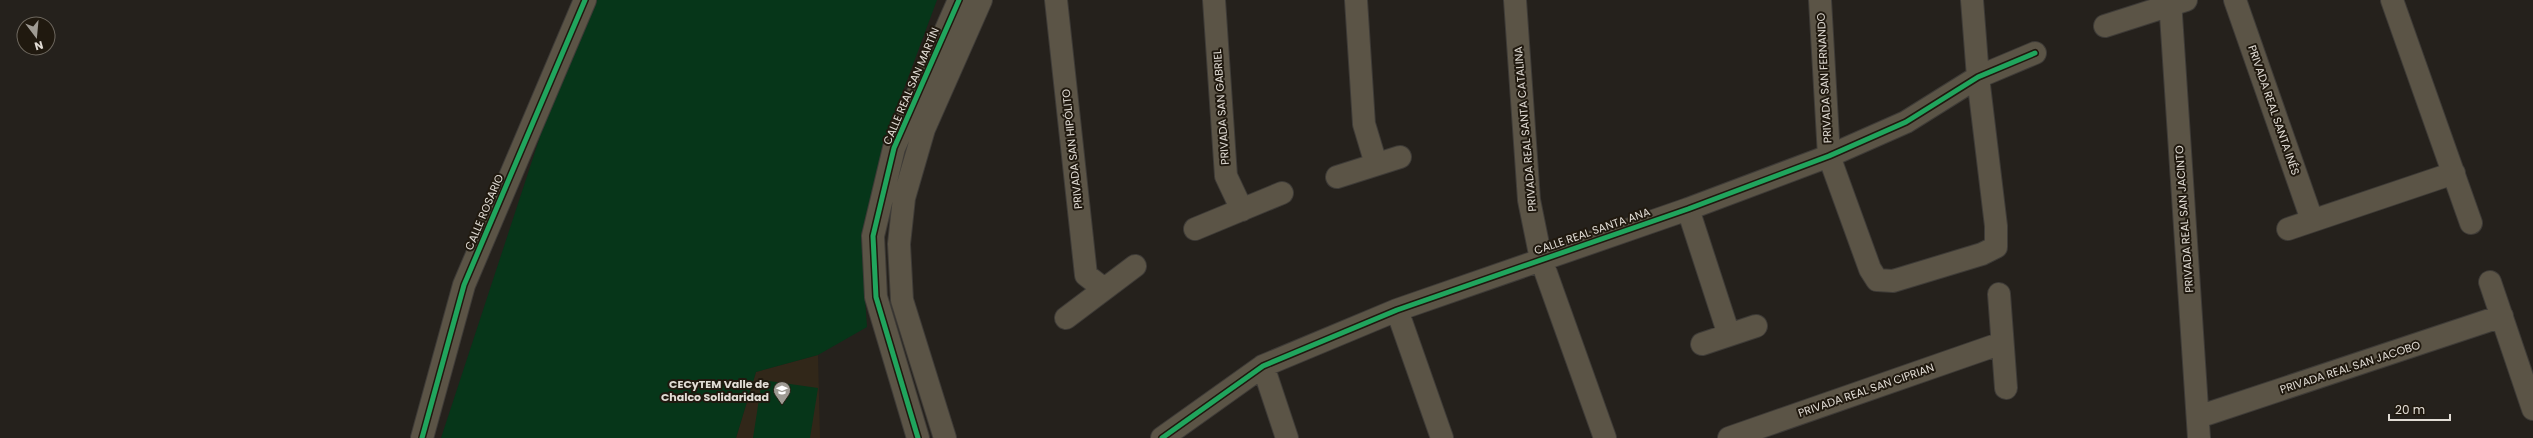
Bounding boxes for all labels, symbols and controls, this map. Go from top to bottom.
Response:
street label: PRIVADA SAN FERNANDO [1813,12,1835,144]
north arrow [16,16,56,56]
street label: CALLE REAL SAN MARTÍN [879,25,943,147]
text: N [33,37,45,54]
street label: PRIVADA REAL SANTA INÉS [2244,43,2304,177]
street label: PRIVADA REAL SANTA CATALINA [1510,45,1540,212]
street label: PRIVADA SAN GABRIEL [1209,48,1233,165]
street label: PRIVADA SAN HIPÓLITO [1058,88,1086,210]
street label: PRIVADA REAL SAN JACINTO [2171,145,2197,293]
street label: CALLE ROSARIO [461,171,507,253]
street label: CALLE REAL SANTA ANA [1532,203,1653,258]
street label: PRIVADA REAL SAN JACOBO [2278,337,2422,397]
street label: PRIVADA REAL SAN CIPRIAN [1796,359,1936,421]
place label: CECyTEM Valle de Chalco Solidaridad [661,376,769,405]
school or university icon: CECyTEM Valle de Chalco Solidaridad [772,380,792,405]
scale bar [2389,396,2450,422]
text: 20 m [2395,401,2425,418]

